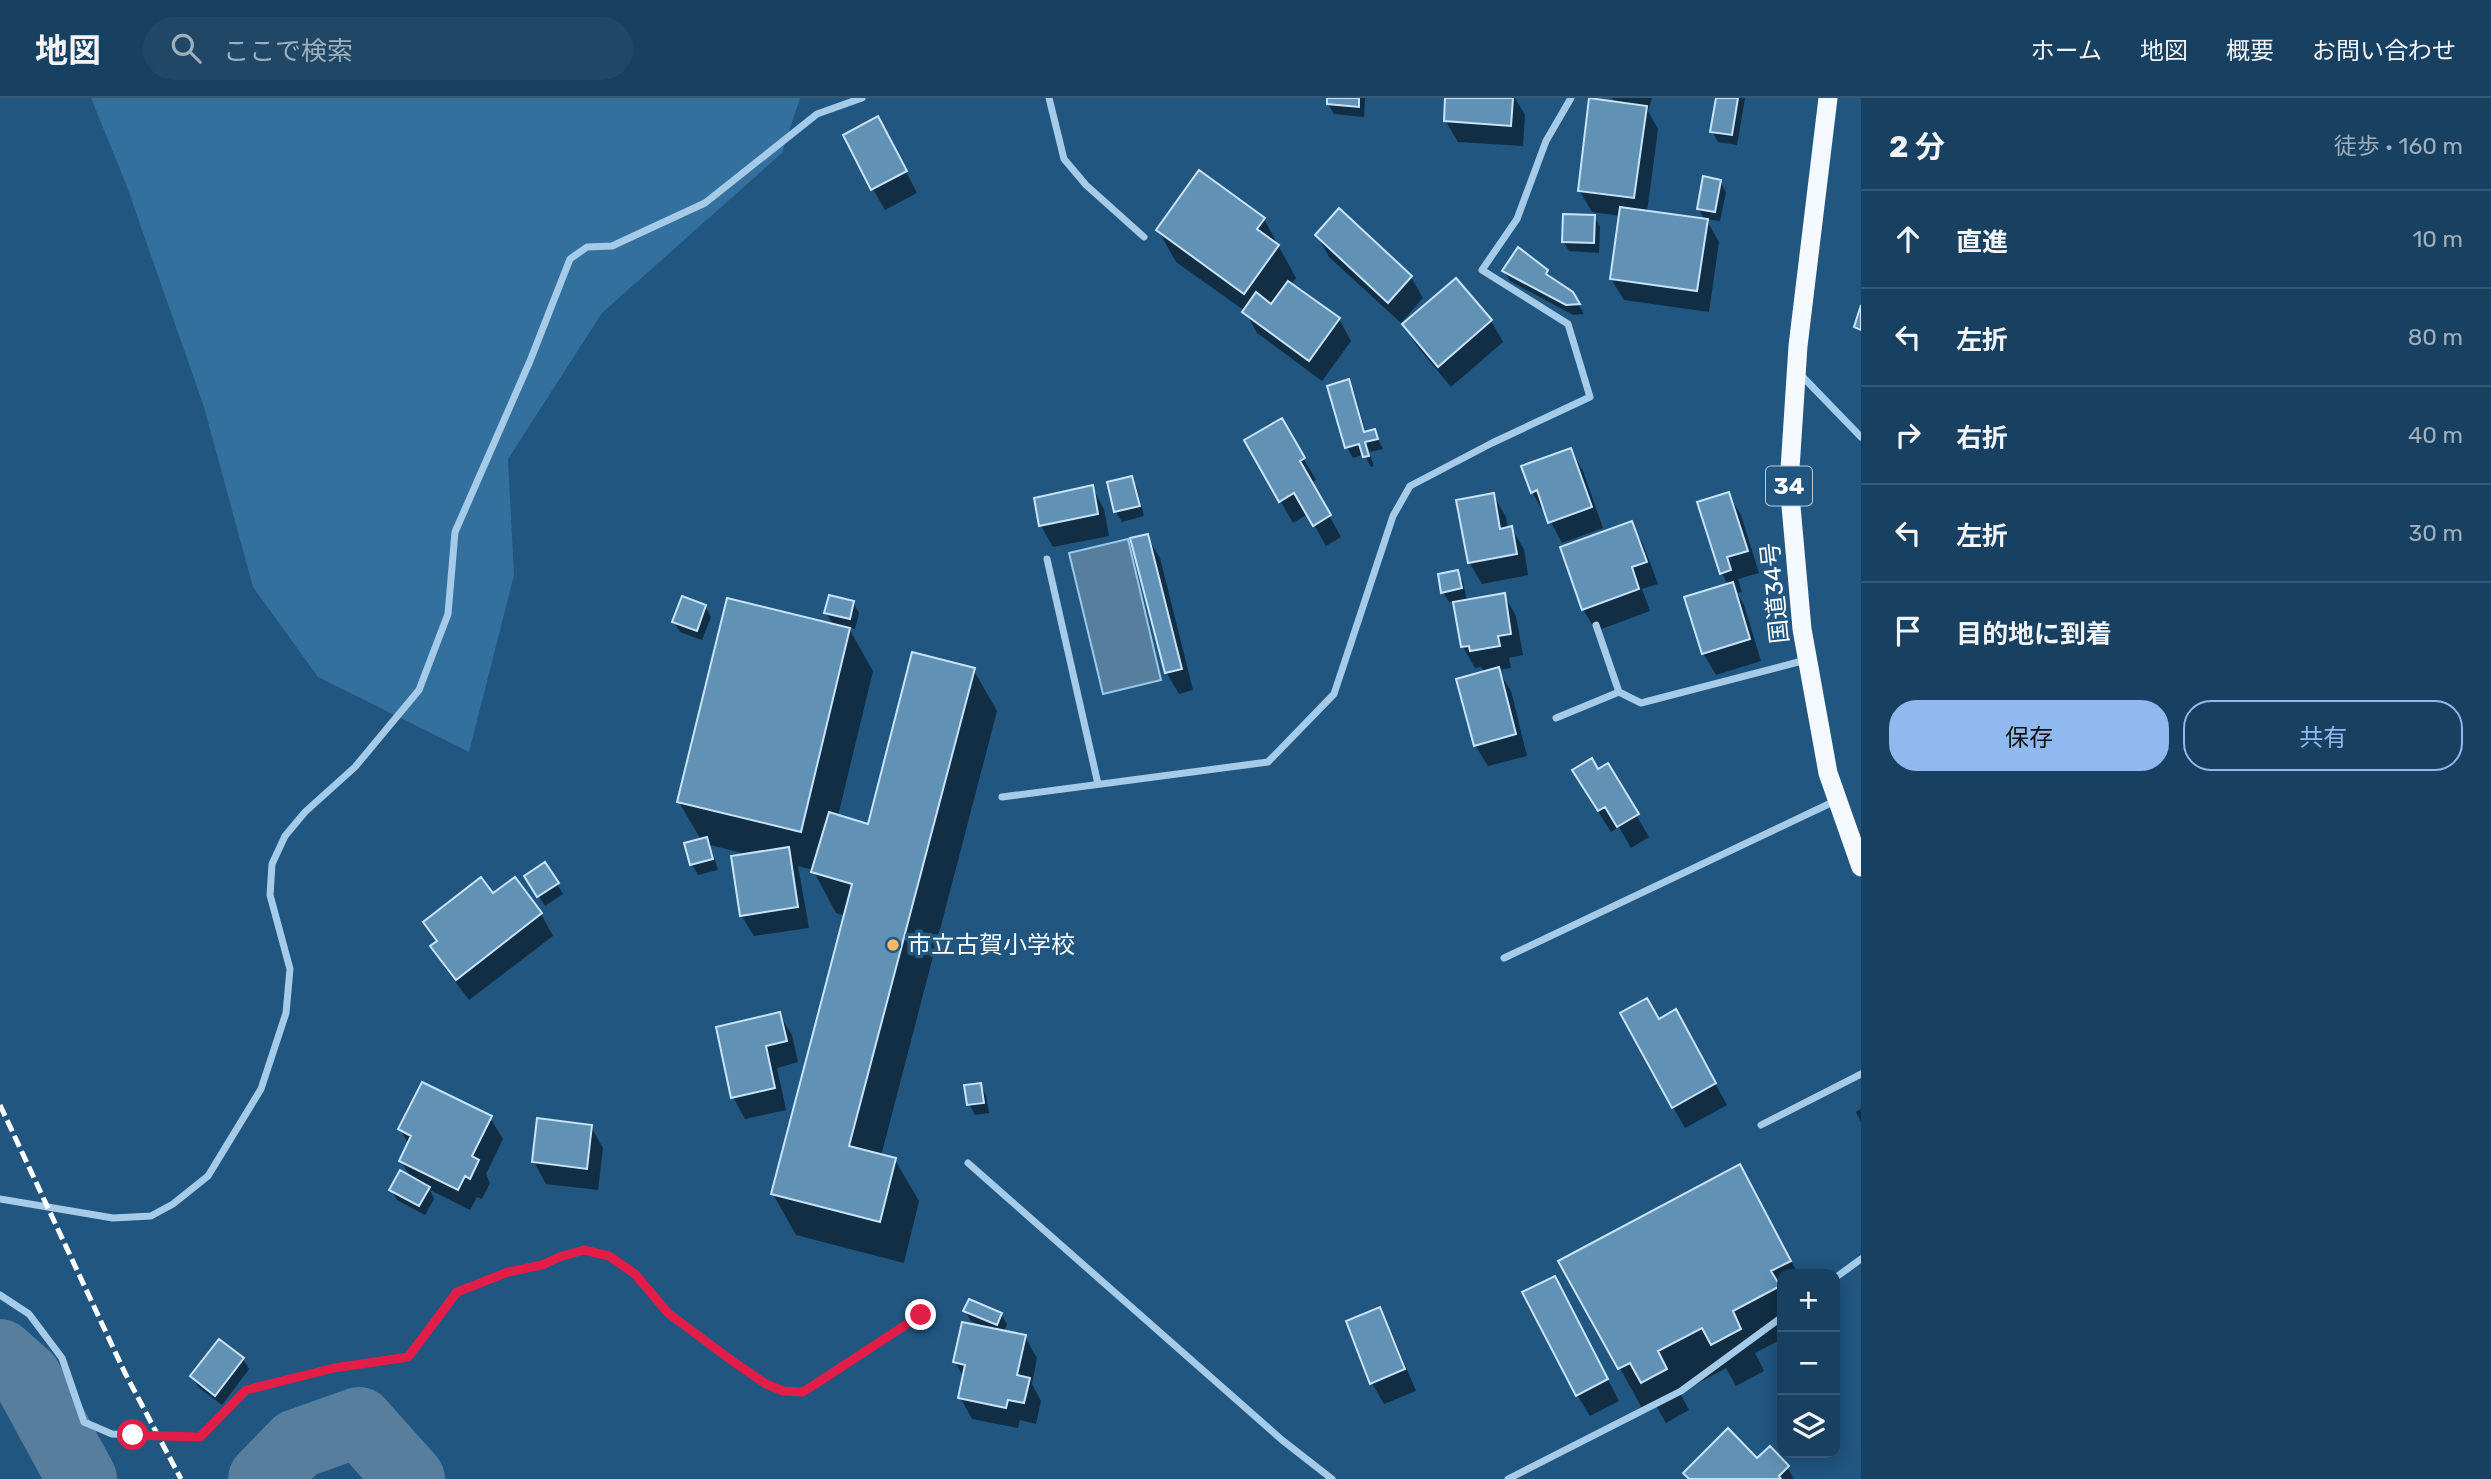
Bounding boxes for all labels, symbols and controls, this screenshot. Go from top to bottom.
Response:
search box [143,17,633,80]
icon: search [167,29,205,67]
text: 地図 [35,31,101,70]
text: ここで検索 [223,36,353,67]
text: ホーム [2031,37,2102,65]
text: 地図 [2140,37,2188,65]
text: 概要 [2226,37,2274,65]
text: お問い合わせ [2312,37,2456,65]
text: 2 分 [1889,129,1945,165]
text: 徒歩 · 160 m [2334,132,2463,160]
icon: ahead [1889,220,1927,258]
text: 10 m [2412,225,2463,253]
text: 直進 [1956,227,2008,258]
icon: left [1889,318,1927,356]
text: 80 m [2408,323,2463,351]
text: 左折 [1956,325,2008,356]
icon: right [1889,416,1927,454]
text: 40 m [2408,421,2463,449]
text: 右折 [1956,423,2008,454]
road number: 34 [1766,466,1812,506]
icon: left [1889,514,1927,552]
text: 30 m [2408,519,2463,547]
text: 左折 [1956,521,2008,552]
street label: 国道34号 [1756,541,1794,645]
icon: arrive [1889,612,1927,650]
text: 目的地に到着 [1956,619,2112,650]
button: 保存 [1889,700,2169,771]
button: 共有 [2183,700,2463,771]
place label: 市立古賀小学校 [907,931,1075,959]
marker: 市立古賀小学校 [885,937,901,953]
map controls [1777,1269,1840,1458]
button: + [1777,1269,1840,1332]
route end [905,1299,936,1330]
button: − [1777,1332,1840,1395]
button: layers [1777,1395,1840,1458]
route start [117,1419,148,1450]

